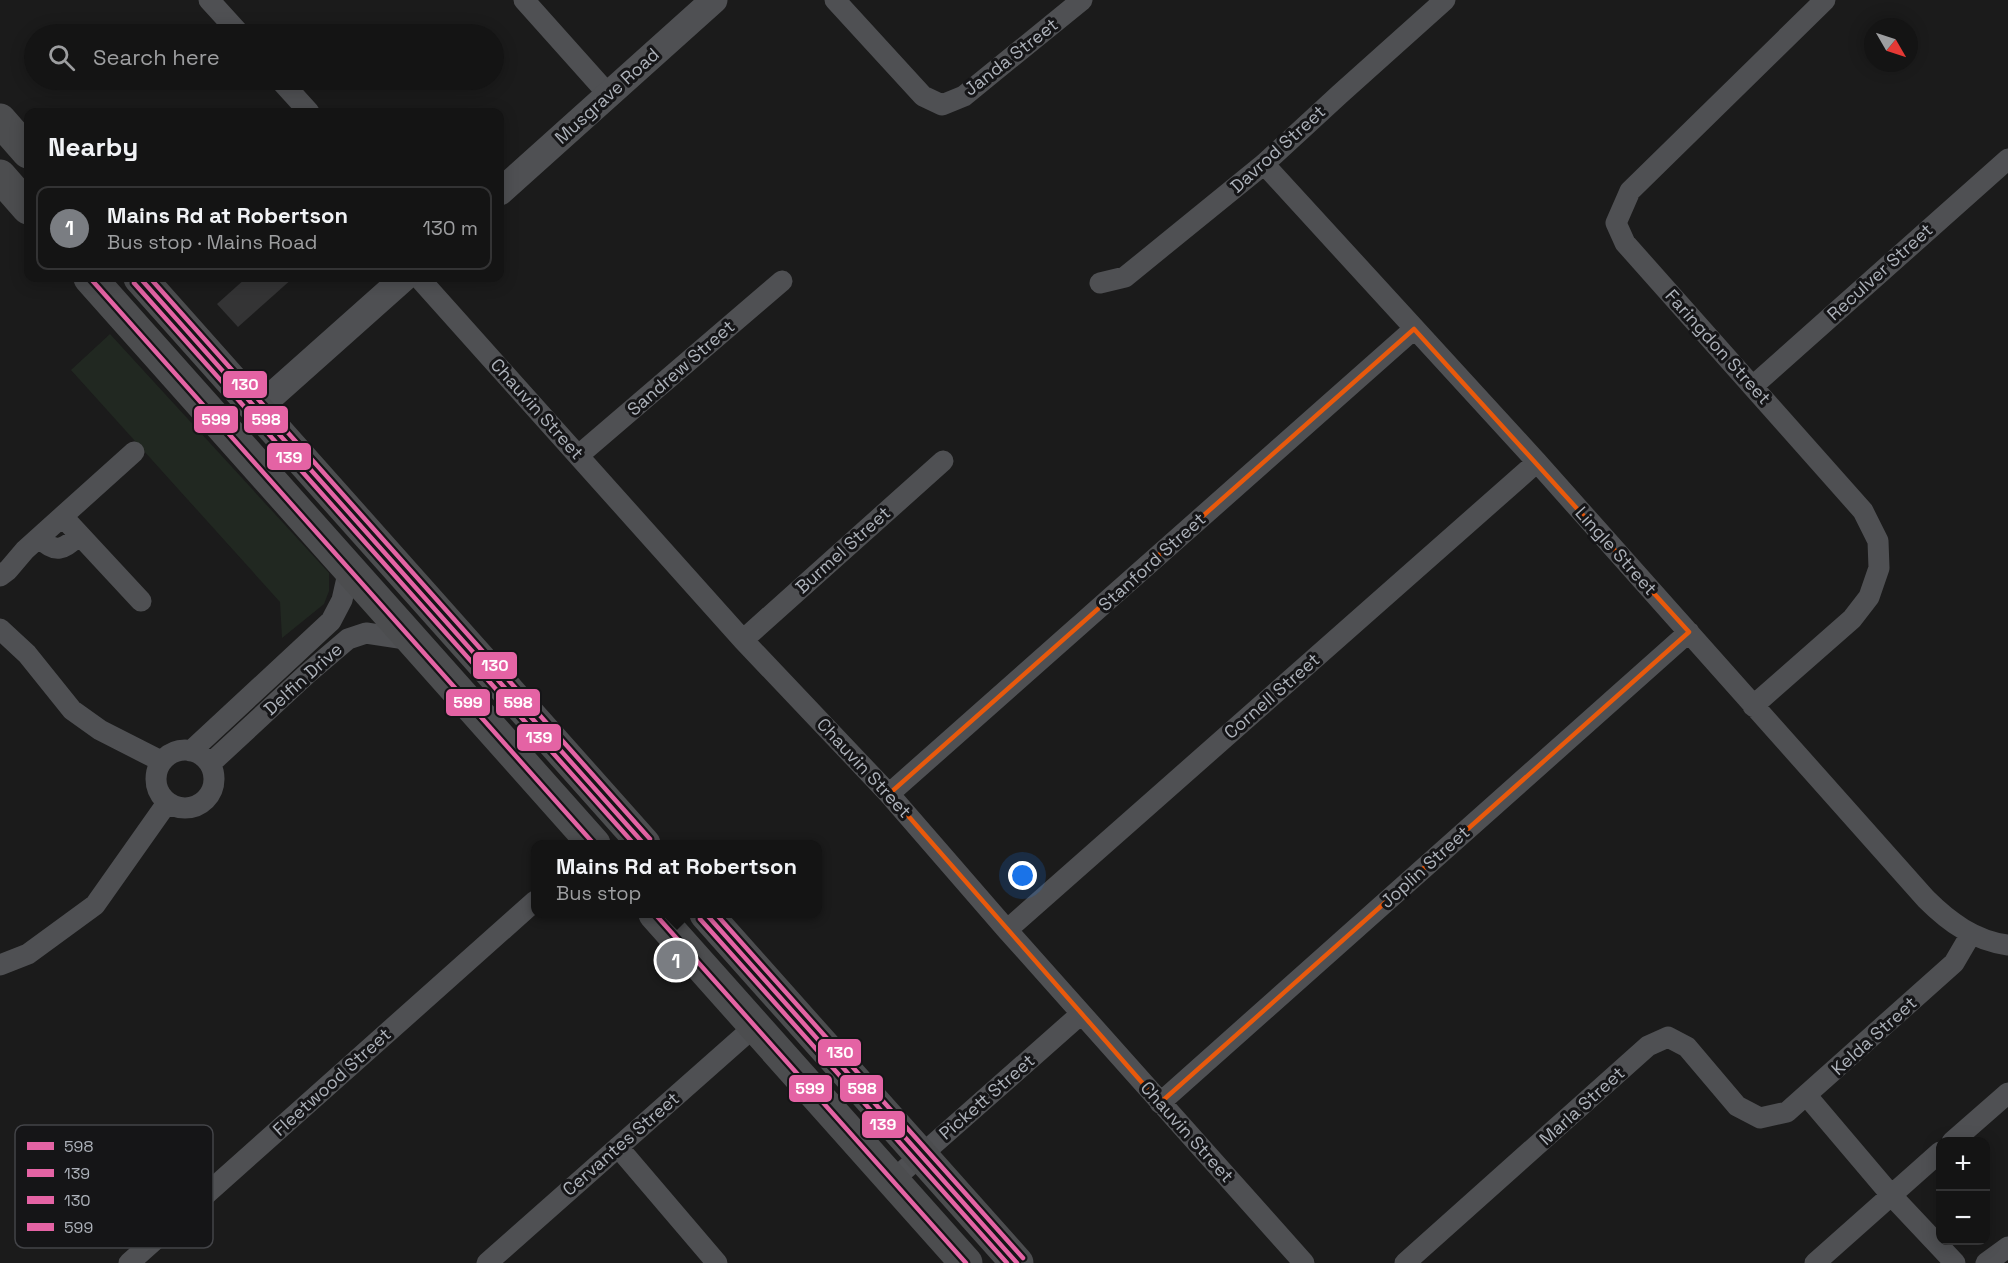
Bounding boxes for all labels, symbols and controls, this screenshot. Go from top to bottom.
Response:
street label: Janda Street [959,13,1062,101]
north arrow [1864,18,1918,72]
search box [24,24,504,90]
icon: search [45,41,78,74]
text: Search here [93,43,220,71]
street label: Musgrave Road [550,43,664,149]
street label: Davrod Street [1225,100,1330,197]
text: Nearby [48,130,138,164]
text: Mains Rd at Robertson [107,201,348,229]
text: 1 [65,215,74,241]
text: 130 m [422,215,478,241]
street label: Reculver Street [1822,218,1937,325]
text: Bus stop · Mains Road [107,229,317,255]
street label: Faringdon Street [1661,284,1776,409]
street label: Sandrew Street [622,315,739,421]
street label: Chauvin Street [486,353,589,464]
line badge: 130 [222,370,268,399]
text: 130 [231,374,259,395]
line badge: 599 [193,405,239,434]
line badge: 598 [243,405,289,434]
text: 599 [201,409,231,430]
text: 598 [251,409,281,430]
line badge: 139 [266,442,312,471]
text: 139 [276,447,303,468]
street label: Burmel Street [790,501,895,598]
street label: Lingle Street [1571,502,1662,600]
street label: Stanford Street [1093,507,1210,616]
street label: Delfin Drive [259,637,347,720]
street label: Cornell Street [1219,648,1324,744]
line badge: 130 [472,651,518,680]
text: 130 [481,655,509,676]
line badge: 599 [445,688,491,717]
line badge: 598 [495,688,541,717]
text: 599 [453,692,483,713]
text: 598 [503,692,533,713]
street label: Chauvin Street [812,713,917,822]
line badge: 139 [516,723,562,752]
text: 139 [526,727,553,748]
street label: Joplin Street [1375,820,1474,913]
popup [531,840,822,918]
text: Mains Rd at Robertson [556,852,797,880]
your location [1008,861,1037,890]
text: Bus stop [556,880,641,906]
pin: 1 [656,938,696,982]
street label: Kelda Street [1826,991,1921,1080]
street label: Fleetwood Street [268,1023,396,1141]
line badge: 130 [817,1038,862,1067]
text: 130 [826,1042,854,1063]
street label: Pickett Street [934,1049,1039,1145]
street label: Marla Street [1534,1061,1629,1150]
line badge: 599 [788,1074,833,1103]
line badge: 598 [839,1074,884,1103]
street label: Chauvin Street [1136,1076,1239,1187]
text: 599 [795,1078,825,1099]
text: 598 [847,1078,877,1099]
street label: Cervantes Street [558,1087,684,1201]
line badge: 139 [861,1110,906,1139]
text: 139 [870,1114,897,1135]
legend [15,1125,213,1248]
text: 598 [64,1136,93,1157]
map controls [1936,1137,1990,1245]
button: + [1936,1137,1990,1191]
text: 139 [64,1163,90,1184]
text: 130 [64,1190,91,1211]
button: − [1936,1191,1990,1245]
text: 599 [64,1217,93,1238]

